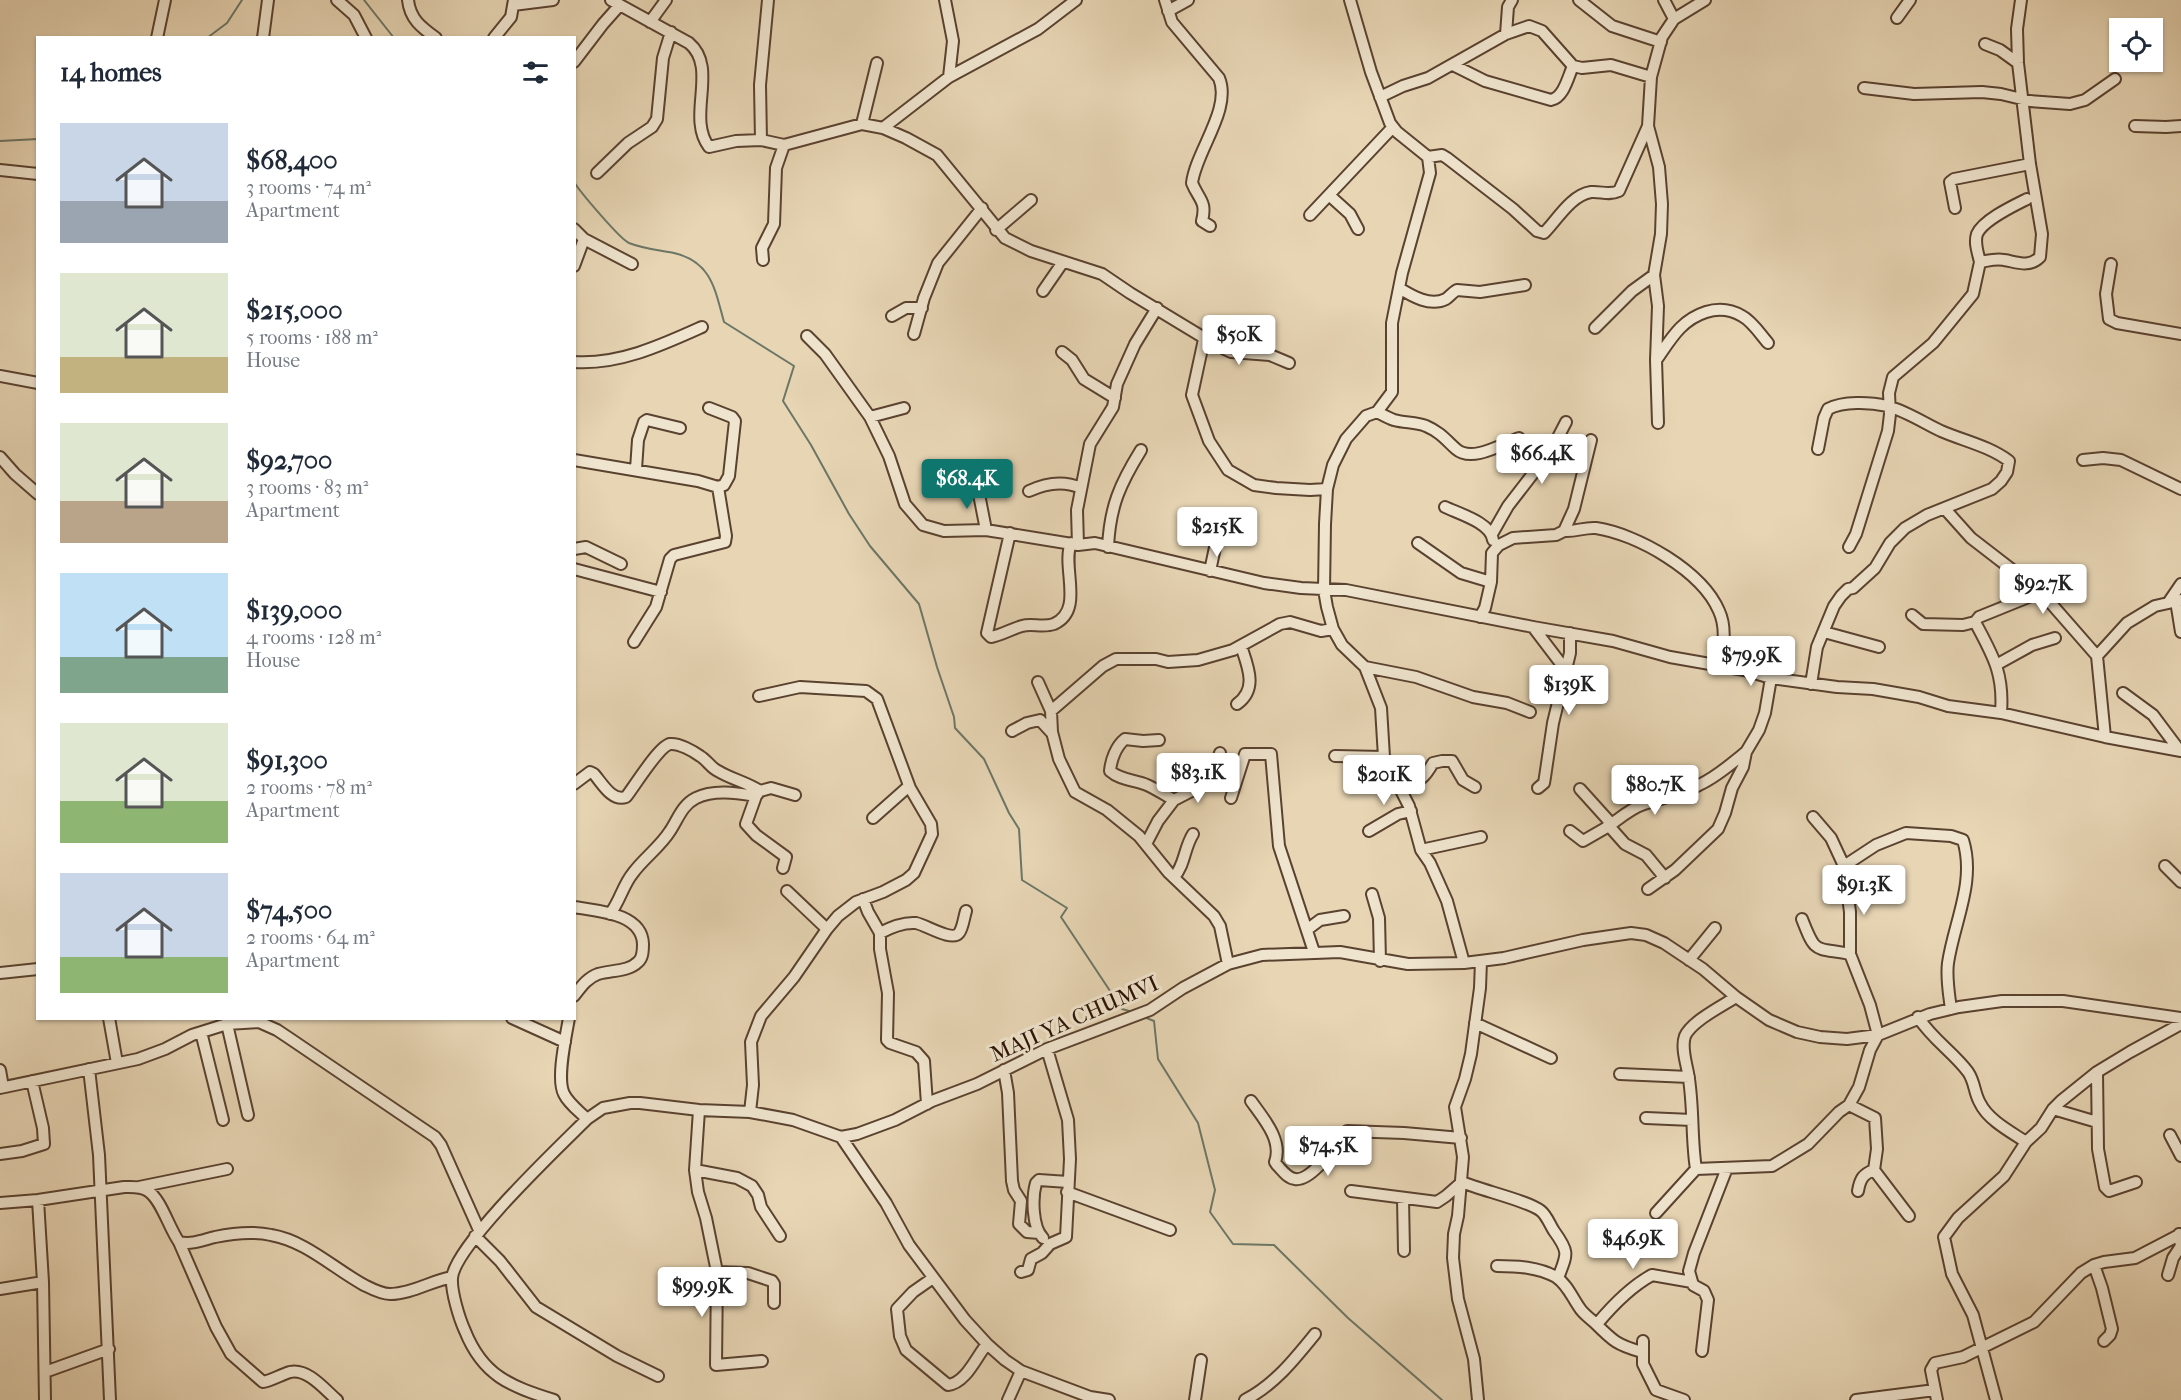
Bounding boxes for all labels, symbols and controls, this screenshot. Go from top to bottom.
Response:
map controls [2109,18,2163,72]
button: locate [2109,18,2163,72]
icon: filters [519,56,552,89]
text: 14 homes [60,57,162,88]
text: $68,400 [246,145,338,176]
icon: home [108,147,180,219]
text: 3 rooms · 74 m² [246,176,371,199]
text: Apartment [246,199,340,222]
text: $215,000 [246,295,343,326]
icon: home [108,297,180,369]
pin: $50K [1203,315,1275,366]
text: $50K [1216,323,1262,346]
text: 5 rooms · 188 m² [246,326,378,349]
text: House [246,349,300,372]
pin: $66.4K [1493,434,1591,485]
text: $66.4K [1510,442,1574,465]
text: $92,700 [246,445,332,476]
icon: home [108,447,180,519]
pin: $68.4K [918,459,1016,510]
text: $68.4K [936,467,998,490]
text: 3 rooms · 83 m² [246,476,369,499]
text: Apartment [246,499,340,522]
pin: $215K [1175,507,1259,558]
text: $215K [1191,515,1243,538]
pin: $92.7K [1994,564,2092,615]
text: $92.7K [2014,572,2072,595]
text: $139,000 [246,595,342,626]
icon: home [108,597,180,669]
text: 4 rooms · 128 m² [246,626,381,649]
pin: $79.9K [1702,636,1800,687]
text: $79.9K [1721,644,1781,667]
text: House [246,649,300,672]
pin: $139K [1527,665,1611,716]
text: $139K [1543,673,1595,696]
text: $91,300 [246,745,328,776]
icon: home [108,747,180,819]
pin: $83.1K [1149,753,1247,804]
pin: $201K [1342,755,1426,806]
text: $83.1K [1171,761,1225,784]
text: $201K [1357,763,1411,786]
pin: $80.7K [1606,765,1704,816]
text: $80.7K [1625,773,1685,796]
text: 2 rooms · 78 m² [246,776,372,799]
text: Apartment [246,799,340,822]
pin: $91.3K [1815,865,1913,916]
text: $91.3K [1836,873,1892,896]
text: $74,500 [246,895,332,926]
icon: home [108,897,180,969]
text: 2 rooms · 64 m² [246,926,375,949]
text: Apartment [246,949,340,972]
street label: MAJI YA CHUMVI [986,970,1163,1068]
pin: $74.5K [1279,1126,1377,1177]
text: $74.5K [1299,1134,1357,1157]
pin: $46.9K [1584,1219,1682,1270]
text: $46.9K [1602,1227,1664,1250]
pin: $99.9K [653,1267,751,1318]
text: $99.9K [672,1275,732,1298]

